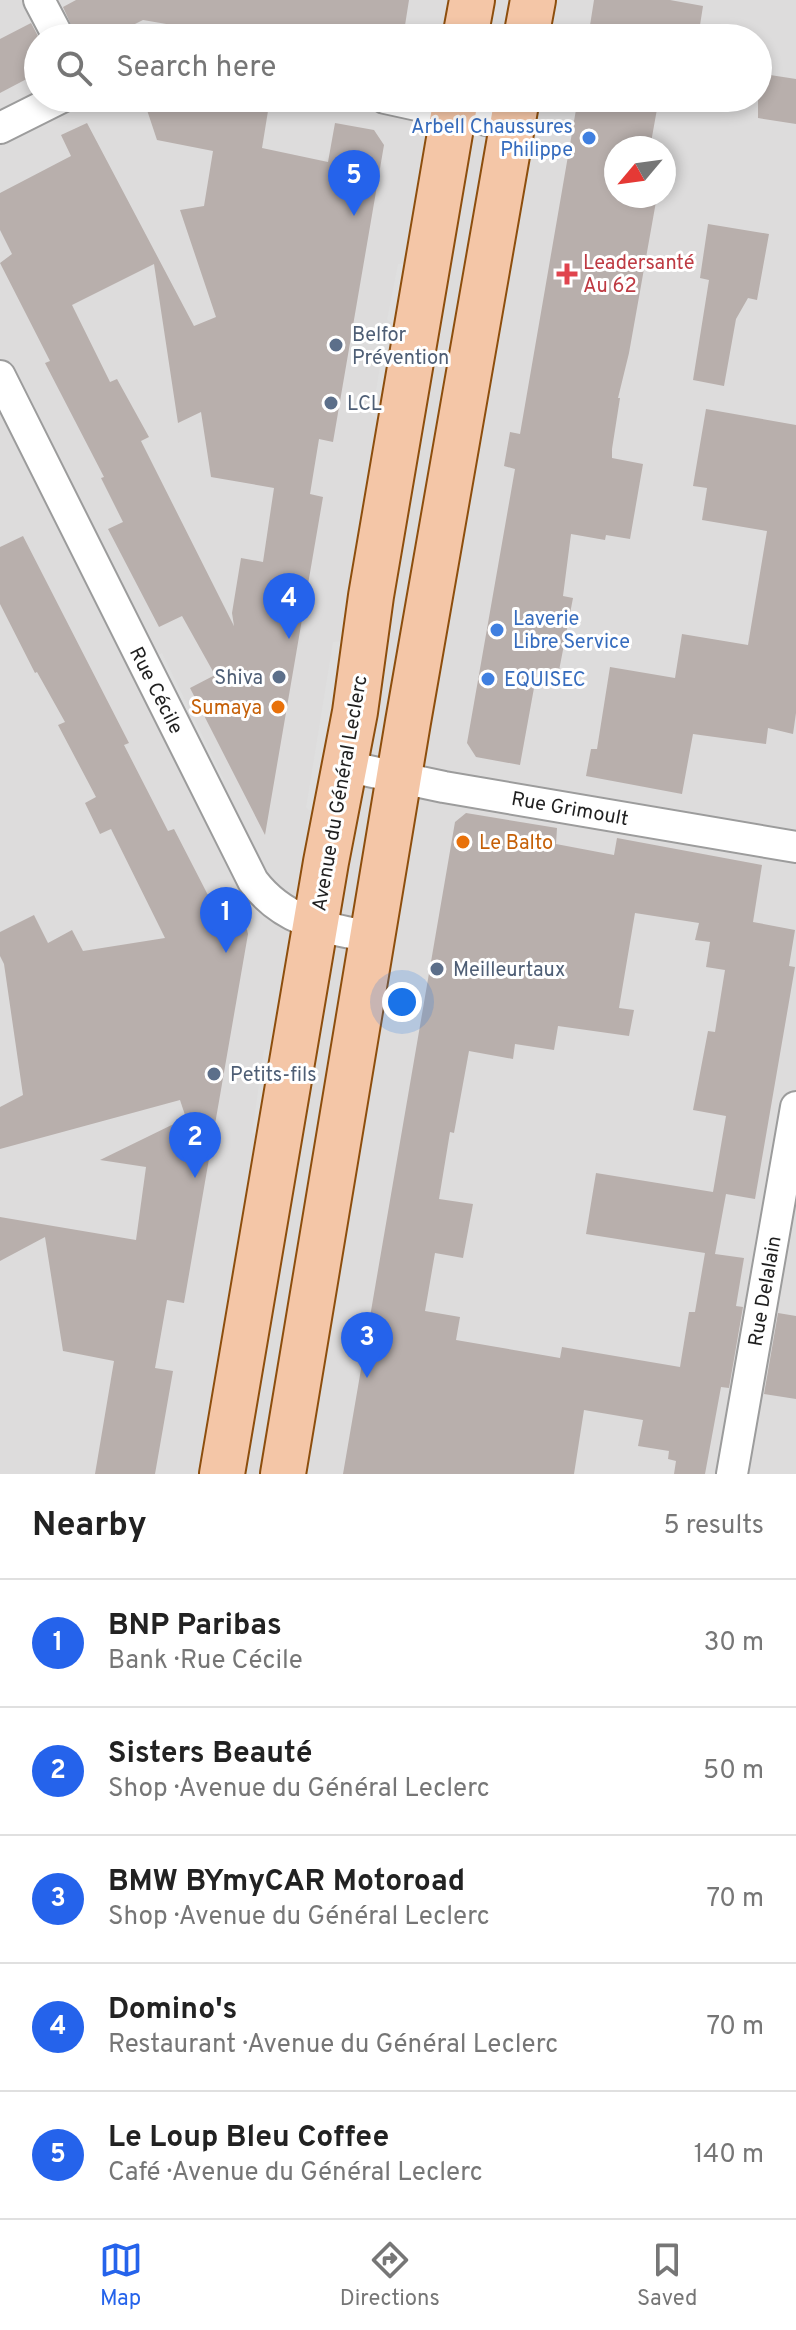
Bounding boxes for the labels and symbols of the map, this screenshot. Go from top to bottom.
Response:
place label: Arbell Chaussures Philippe [411,115,573,164]
marker: Arbell Chaussures Philippe [580,129,598,147]
north arrow [604,136,676,208]
pin: 5 [328,150,380,216]
place label: Leadersanté Au 62 [583,251,694,300]
marker: Leadersanté Au 62 [558,265,576,283]
place label: Belfor Prévention [352,323,449,372]
marker: Belfor Prévention [327,336,345,354]
place label: LCL [347,392,382,418]
marker: LCL [322,394,340,412]
pin: 4 [263,573,315,639]
place label: Laverie Libre Service [513,607,630,656]
marker: Laverie Libre Service [488,621,506,639]
street label: Rue Cécile [122,643,188,739]
place label: Shiva [214,666,263,692]
marker: Shiva [270,668,288,686]
place label: EQUISEC [504,668,586,694]
marker: EQUISEC [479,670,497,688]
street label: Avenue du Général Leclerc [307,673,375,913]
place label: Sumaya [190,696,262,722]
marker: Sumaya [269,698,287,716]
street label: Rue Grimoult [509,787,630,833]
place label: Le Balto [479,831,553,857]
marker: Le Balto [454,833,472,851]
pin: 1 [200,887,252,953]
place label: Meilleurtaux [453,958,565,984]
marker: Meilleurtaux [428,960,446,978]
your location [382,982,422,1022]
place label: Petits-fils [230,1063,317,1089]
marker: Petits-fils [205,1065,223,1083]
pin: 2 [169,1112,221,1178]
street label: Rue Delalain [743,1234,788,1349]
pin: 3 [341,1312,393,1378]

